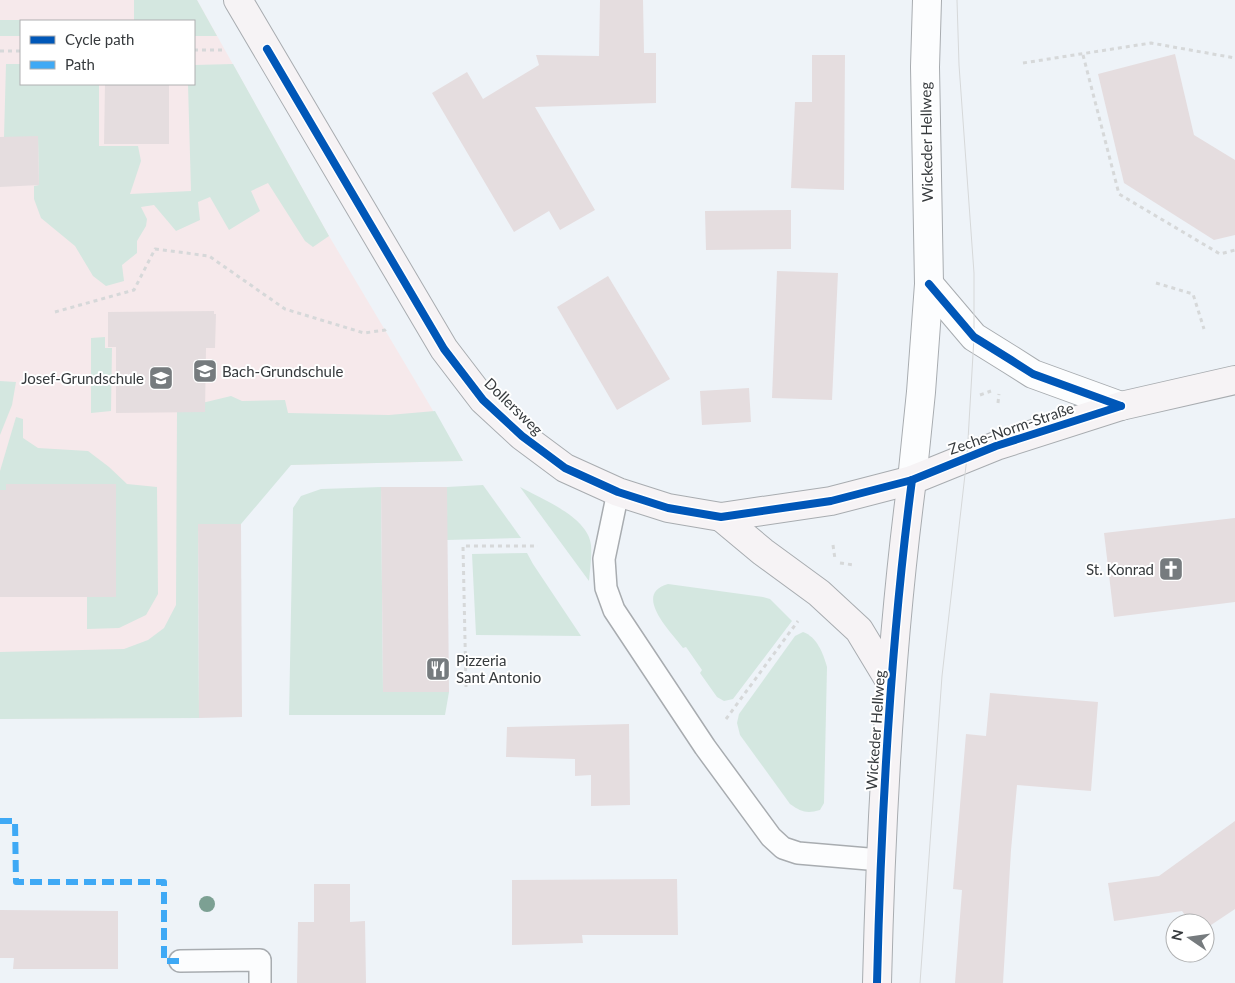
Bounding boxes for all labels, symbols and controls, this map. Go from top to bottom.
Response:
legend [20,20,195,85]
text: Cycle path [65,30,134,48]
text: Path [65,55,95,73]
street label: Wickeder Hellweg [916,82,936,202]
school or university icon: Bach-Grundschule [192,358,218,384]
place label: Bach-Grundschule [222,362,343,380]
school or university icon: Josef-Grundschule [148,365,174,391]
place label: Josef-Grundschule [21,369,144,387]
street label: Dollersweg [481,374,547,438]
street label: Zeche-Norm-Straße [946,398,1076,458]
church icon: St. Konrad [1158,556,1184,582]
place label: St. Konrad [1086,560,1154,578]
place label: Pizzeria Sant Antonio [456,651,541,686]
restaurant icon: Pizzeria Sant Antonio [425,656,451,682]
street label: Wickeder Hellweg [862,669,888,791]
north arrow [1165,913,1215,963]
text: N [1167,928,1186,942]

